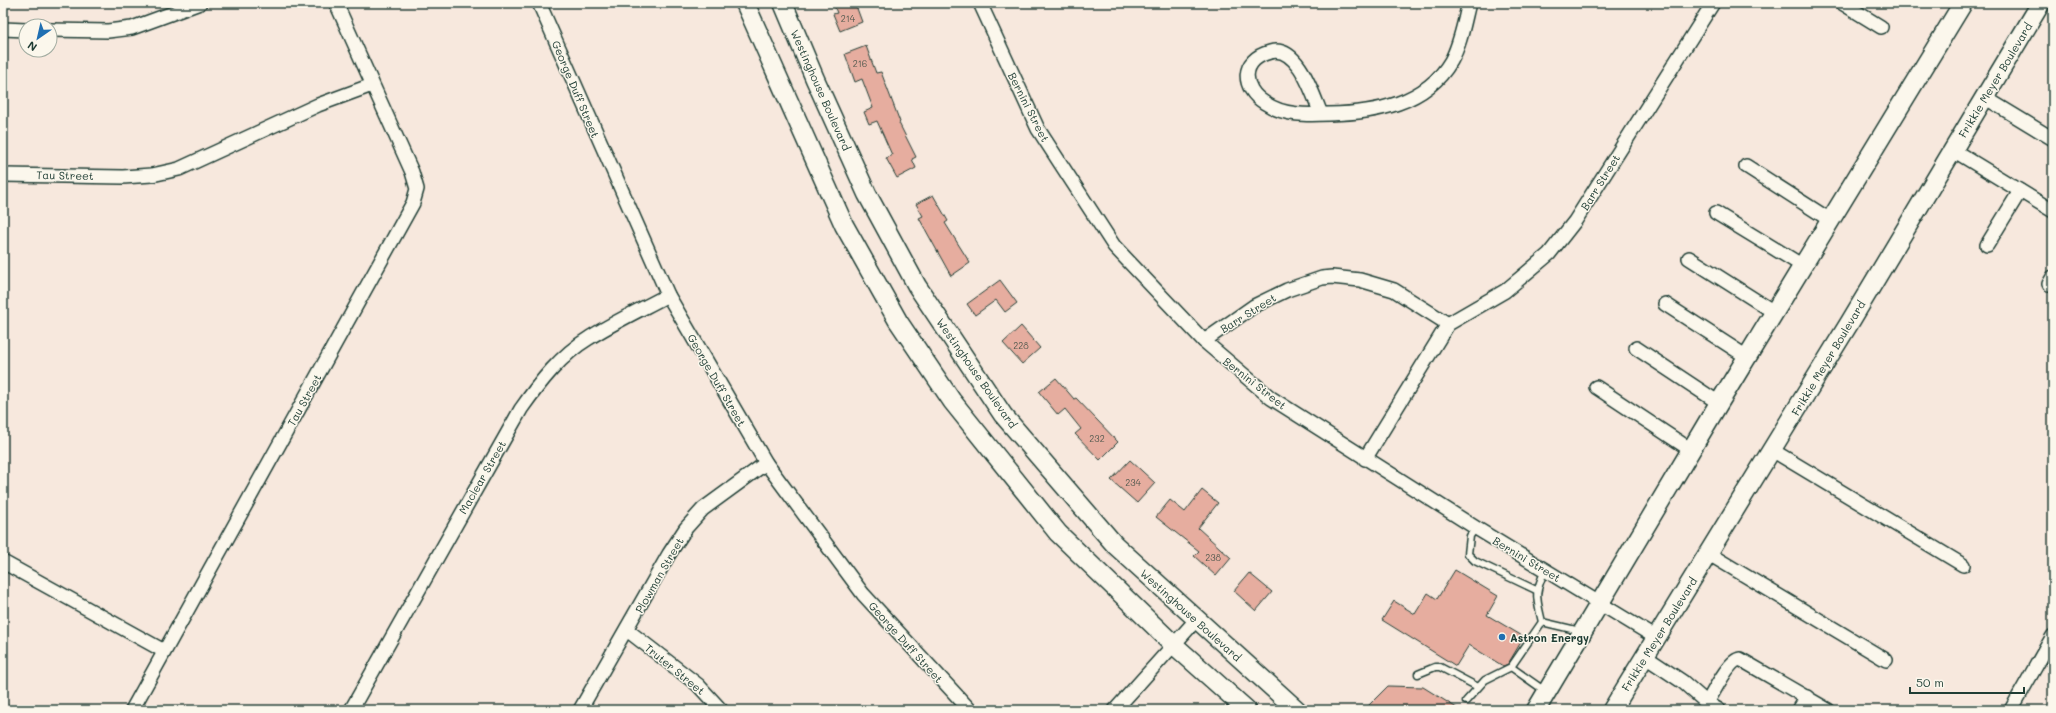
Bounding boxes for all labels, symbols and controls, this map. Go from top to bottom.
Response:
house number: 214 [841,13,856,24]
north arrow [18,18,58,58]
street label: Frikkie Meyer Boulevard [1955,20,2035,140]
street label: Westinghouse Boulevard [788,27,855,153]
text: N [24,38,40,55]
street label: George Duff Street [549,38,603,140]
house number: 216 [853,58,867,69]
street label: Bernini Street [1005,69,1053,145]
street label: Barr Street [1577,151,1623,213]
street label: Tau Street [36,167,94,183]
street label: Barr Street [1217,290,1279,336]
street label: Frikkie Meyer Boulevard [1788,298,1868,418]
street label: Westinghouse Boulevard [933,315,1021,431]
street label: George Duff Street [684,331,750,429]
house number: 228 [1013,340,1029,351]
street label: Bernini Street [1220,354,1290,413]
street label: Tau Street [283,371,325,429]
house number: 232 [1089,433,1105,444]
street label: Maclear Street [455,437,509,517]
house number: 234 [1125,477,1141,488]
street label: Bernini Street [1490,533,1564,585]
street label: Plowman Street [631,534,687,615]
house number: 238 [1205,552,1221,563]
street label: Westinghouse Boulevard [1137,566,1245,664]
street label: Frikkie Meyer Boulevard [1618,574,1700,694]
street label: George Duff Street [866,598,947,686]
place label: Astron Energy [1510,630,1589,645]
marker: Astron Energy [1497,632,1507,642]
street label: Truter Street [642,640,708,698]
scale bar [1910,669,2024,695]
text: 50 m [1916,674,1944,690]

